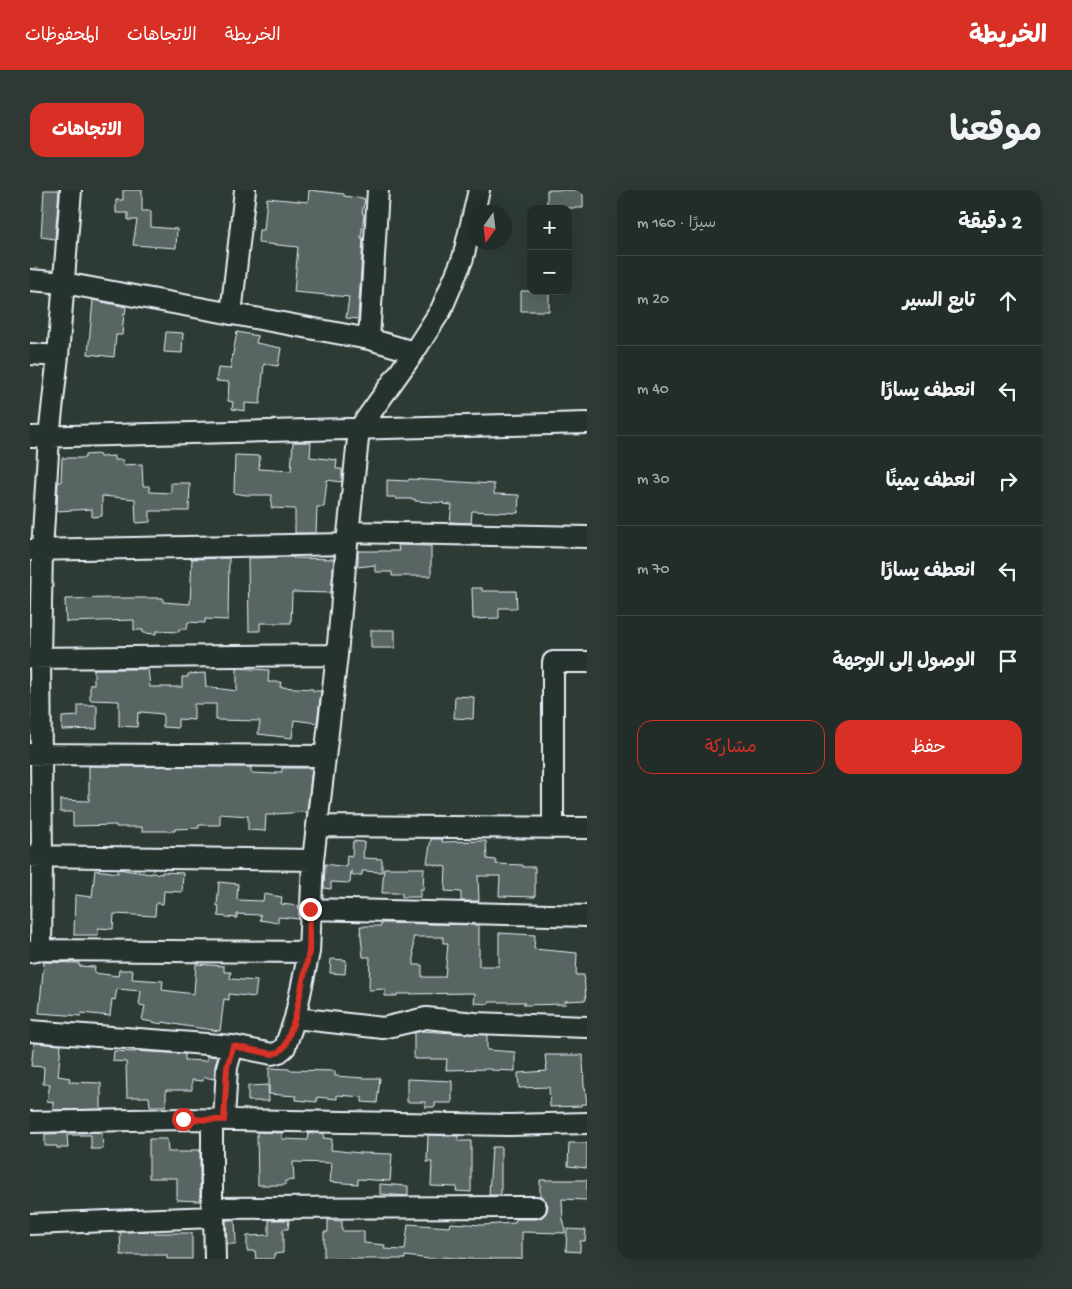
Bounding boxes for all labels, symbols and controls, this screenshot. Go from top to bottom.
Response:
text: الخريطة [969,23,1047,52]
text: المحفوظات [25,26,99,47]
text: الاتجاهات [127,26,197,47]
text: الخريطة [225,26,281,47]
button: الاتجاهات [30,103,144,157]
text: موقعنا [949,113,1042,154]
north arrow [467,205,512,250]
map controls [527,205,572,295]
button: + [527,205,572,250]
text: 2 دقيقة [958,212,1022,237]
text: سيرًا · 160 m [637,215,716,234]
button: − [527,250,572,295]
icon: ahead [994,287,1022,315]
text: 20 m [637,291,669,310]
text: تابع السير [903,291,975,314]
icon: left [994,377,1022,405]
text: 40 m [637,381,669,400]
text: انعطف يسارًا [881,381,975,404]
icon: right [994,467,1022,495]
text: 30 m [637,471,670,490]
text: انعطف يمينًا [886,471,975,494]
icon: left [994,557,1022,585]
text: 70 m [637,561,670,580]
text: انعطف يسارًا [881,561,975,584]
icon: arrive [994,647,1022,675]
text: الوصول إلى الوجهة [832,651,975,674]
button: مشاركة [637,720,825,774]
button: حفظ [835,720,1022,774]
route end [299,898,322,921]
route start [172,1108,195,1131]

